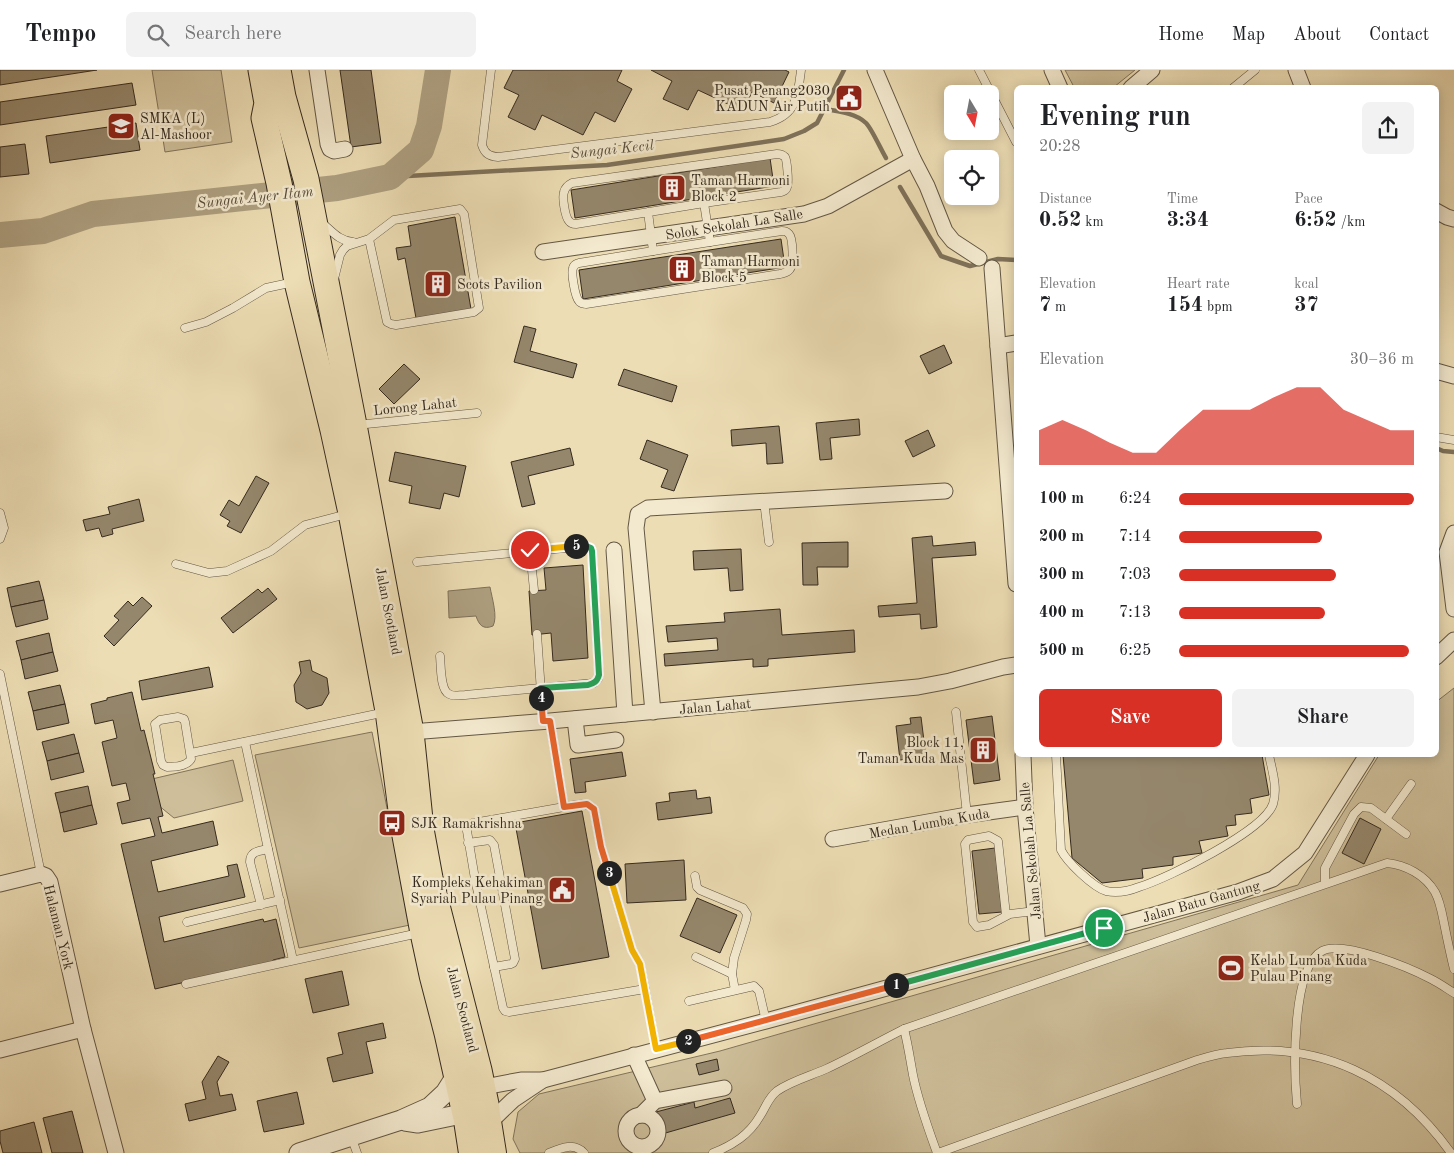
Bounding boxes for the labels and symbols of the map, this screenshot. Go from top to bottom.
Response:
public building icon: Pusat Penang2030 KADUN Air Putih [834,83,864,113]
place label: Pusat Penang2030 KADUN Air Putih [714,84,830,114]
north arrow [944,85,999,140]
school or university icon: SMKA (L) Al-Mashoor [106,111,136,141]
place label: SMKA (L) Al-Mashoor [140,112,212,142]
water label: Sungai Kecil [570,139,655,162]
building icon: Taman Harmoni Block 2 [657,173,687,203]
place label: Taman Harmoni Block 2 [691,174,790,204]
water label: Sungai Ayer Itam [196,185,314,212]
street label: Solok Sekolah La Salle [664,207,804,243]
building icon: Taman Harmoni Block 5 [667,254,697,284]
place label: Taman Harmoni Block 5 [701,255,800,285]
building icon: Scots Pavilion [423,269,453,299]
place label: Scots Pavilion [457,278,543,292]
street label: Lorong Lahat [373,396,458,418]
pin [509,529,551,571]
pin: 5 [564,534,588,558]
street label: Jalan Scotland [373,566,403,656]
pin: 4 [528,686,554,710]
street label: Jalan Lahat [678,697,752,717]
building icon: Block 11, Taman Kuda Mas [968,735,998,765]
place label: Block 11, Taman Kuda Mas [857,736,964,766]
street label: Jalan Sekolah La Salle [1018,782,1044,920]
street label: Medan Lumba Kuda [868,806,991,841]
bus stop icon: SJK Ramakrishna [377,808,407,838]
place label: SJK Ramakrishna [411,817,522,831]
pin: 3 [596,860,622,886]
public building icon: Kompleks Kehakiman Syariah Pulau Pinang [547,875,577,905]
place label: Kompleks Kehakiman Syariah Pulau Pinang [410,876,543,906]
street label: Jalan Batu Gantung [1141,878,1262,925]
street label: Halaman York [41,883,75,971]
pin [1083,907,1125,949]
sports icon: Kelab Lumba Kuda Pulau Pinang [1216,953,1246,983]
place label: Kelab Lumba Kuda Pulau Pinang [1250,954,1367,984]
street label: Jalan Scotland [444,965,480,1054]
pin: 1 [884,972,908,998]
pin: 2 [676,1028,700,1054]

